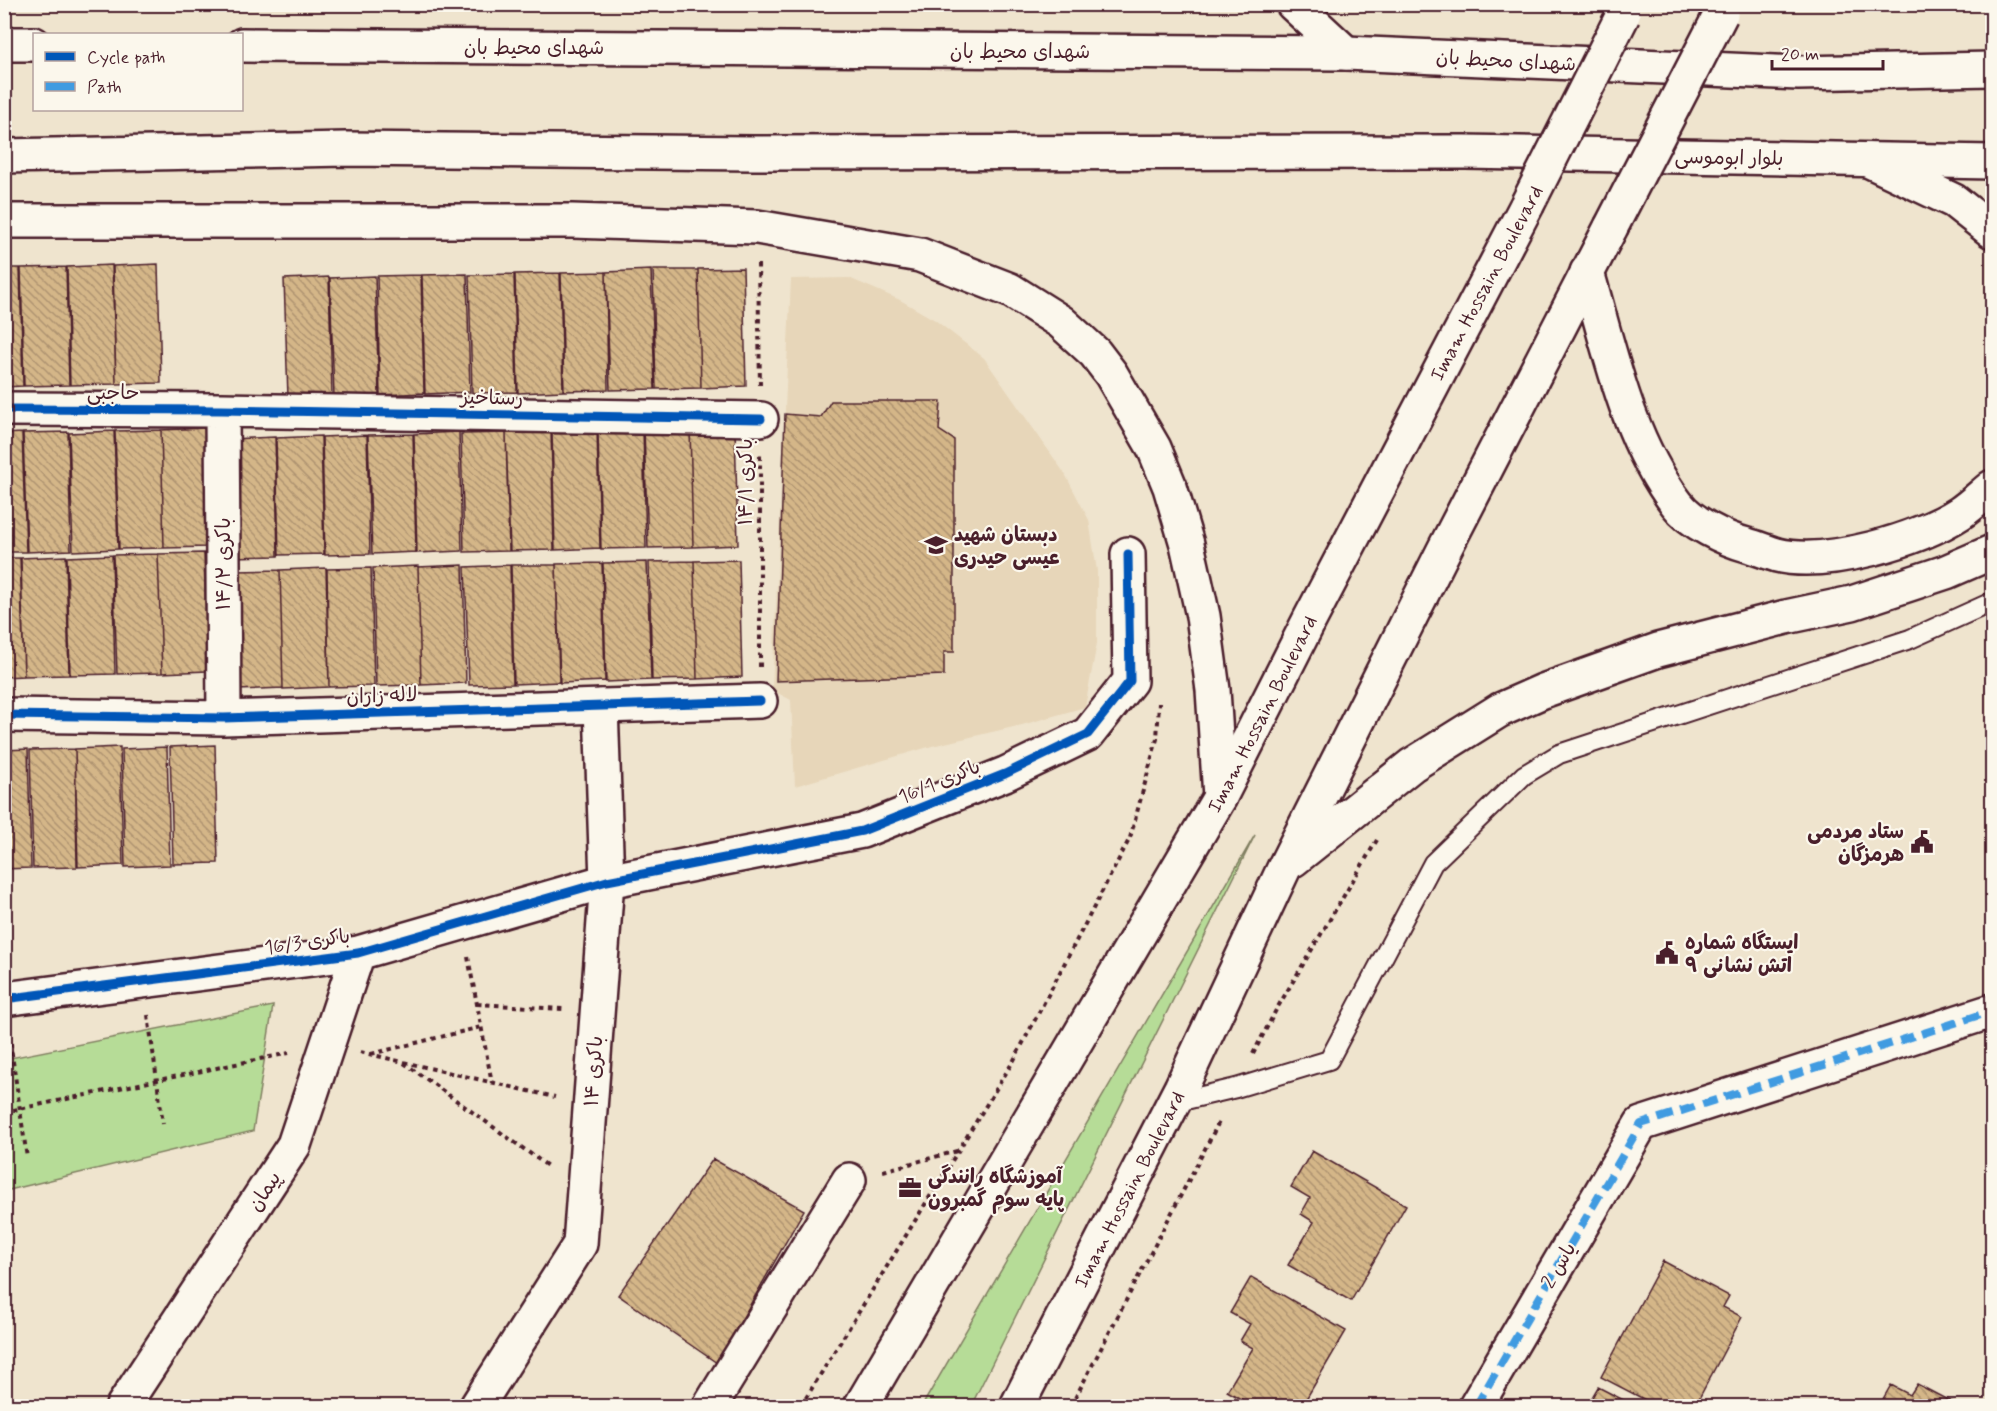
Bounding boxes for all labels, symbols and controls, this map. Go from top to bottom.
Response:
legend [33,33,243,111]
scale bar [1772,33,1883,71]
street label: شهدای محیط بان [464,35,604,62]
street label: شهدای محیط بان [950,39,1090,66]
text: 20 m [1781,43,1819,67]
street label: شهدای محیط بان [1435,44,1577,79]
text: Cycle path [87,46,165,70]
text: Path [87,76,122,100]
street label: بلوار ابوموسی [1674,144,1784,173]
street label: Imam Hossain Boulevard [1424,181,1550,386]
street label: حاجبی [87,380,139,407]
street label: رستاخیز [458,384,524,413]
street label: باکری ۱۴/۱ [733,439,760,525]
street label: باکری ۱۴/۲ [211,517,238,611]
place label: دبستان شهید عیسی حیدری [954,522,1060,572]
school or university icon: دبستان شهید عیسی حیدری [923,532,949,558]
street label: Imam Hossain Boulevard [1202,611,1325,818]
street label: لاله زاران [346,682,418,711]
street label: باکری 16/1 [894,754,985,811]
place label: ستاد مردمی هرمزگان [1807,819,1904,869]
public building icon: ستاد مردمی هرمزگان [1909,829,1935,855]
street label: باکری 16/3 [263,923,352,962]
place label: ایستگاه شماره ۹ اتش نشانی [1685,930,1798,980]
public building icon: ایستگاه شماره ۹ اتش نشانی [1654,940,1680,966]
street label: باکری ۱۴ [579,1035,610,1107]
street label: Imam Hossain Boulevard [1068,1087,1192,1293]
place label: آموزشگاه رانندگی پایه سوم گمبرون [928,1164,1065,1214]
street label: پیمان [242,1167,288,1217]
office icon: آموزشگاه رانندگی پایه سوم گمبرون [897,1175,923,1201]
street label: یاس 2 [1535,1238,1583,1294]

